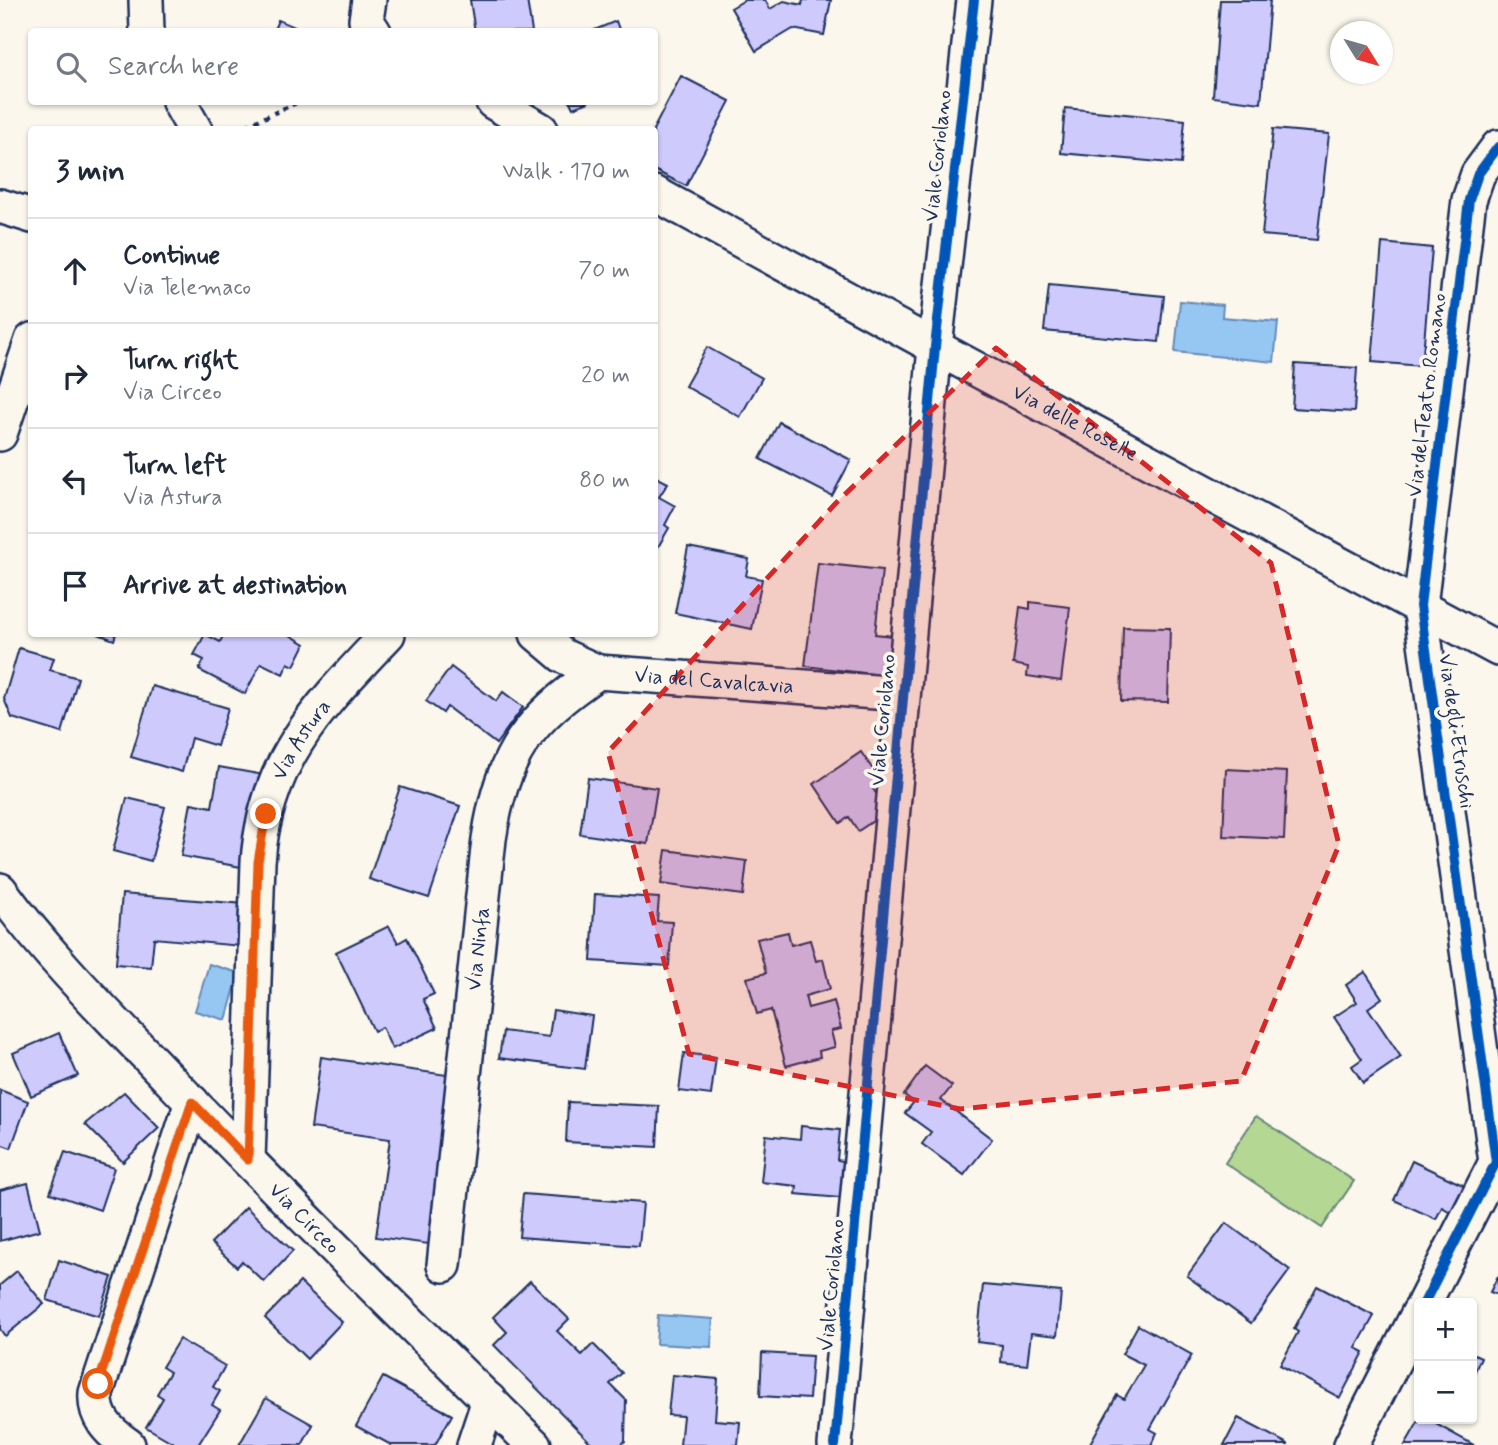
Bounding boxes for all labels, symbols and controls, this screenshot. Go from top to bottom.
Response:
north arrow [1330,21,1393,84]
search box [28,28,658,105]
icon: search [52,48,90,86]
text: Search here [108,50,239,84]
street label: Viale Coriolano [917,89,959,223]
text: 3 min [56,152,125,191]
text: Walk · 170 m [502,157,630,187]
text: Continue [123,239,220,273]
icon: ahead [56,252,94,290]
text: 70 m [578,256,630,286]
text: Via Telemaco [123,273,251,303]
street label: Via del Teatro Romano [1401,292,1453,499]
text: Turn right [123,344,239,378]
icon: right [56,357,94,395]
text: 20 m [581,361,630,391]
text: Via Circeo [123,378,222,408]
street label: Via delle Roselle [1007,378,1143,469]
text: Turn left [123,449,227,483]
icon: left [56,462,94,500]
text: 80 m [579,466,630,496]
text: Via Astura [123,483,223,513]
icon: arrive [56,567,94,605]
text: Arrive at destination [123,569,347,603]
street label: Via degli Etruschi [1429,652,1481,811]
street label: Viale Coriolano [863,653,903,787]
street label: Via del Cavalcavia [633,662,795,701]
street label: Via Astura [266,694,338,784]
route end [250,798,281,829]
street label: Via Ninfa [460,906,497,992]
street label: Via Circeo [262,1177,346,1261]
street label: Viale Coriolano [812,1218,852,1352]
map controls [1414,1298,1477,1424]
button: + [1414,1298,1477,1361]
button: − [1414,1361,1477,1424]
route start [82,1368,113,1399]

